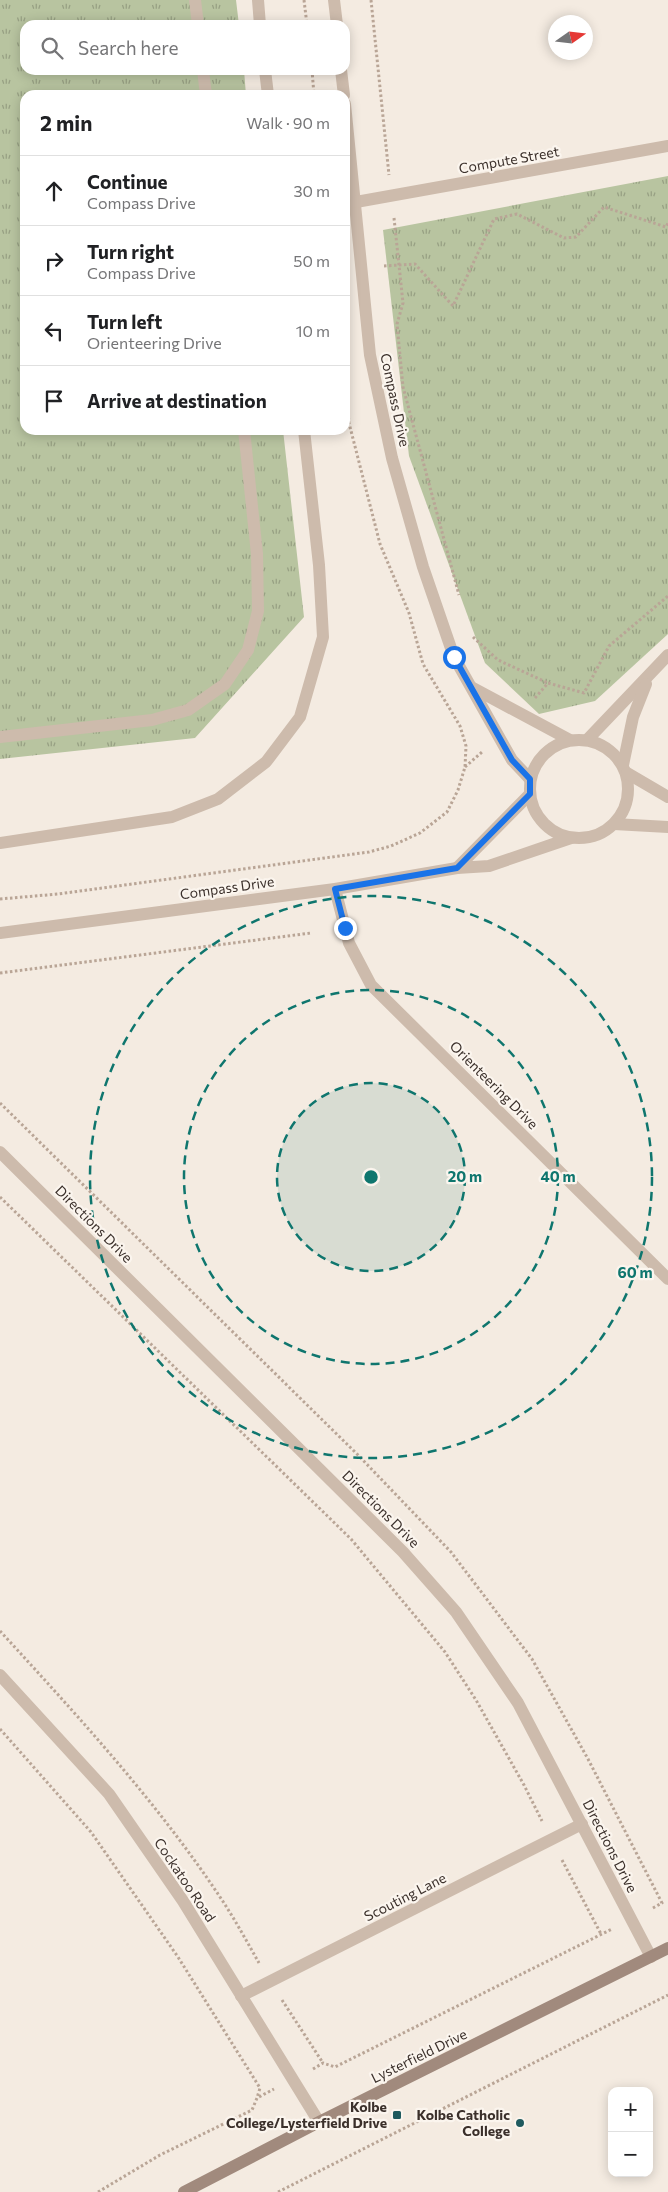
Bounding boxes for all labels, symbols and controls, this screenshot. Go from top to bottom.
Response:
north arrow [548,15,593,60]
search box [20,20,350,75]
icon: search [38,34,66,62]
text: Search here [78,36,178,59]
text: 2 min [40,110,92,135]
text: Walk · 90 m [246,113,330,132]
street label: Compute Street [457,142,561,177]
text: Continue [87,170,167,193]
icon: ahead [40,177,68,205]
text: 30 m [293,181,330,200]
text: Compass Drive [87,193,196,212]
text: Turn right [87,240,174,263]
icon: right [40,247,68,275]
text: 50 m [293,251,330,270]
text: Compass Drive [87,263,196,282]
text: Turn left [87,310,162,333]
icon: left [40,317,68,345]
text: 10 m [296,321,330,340]
text: Orienteering Drive [87,333,222,352]
street label: Compass Drive [377,352,414,448]
icon: arrive [40,387,68,415]
text: Arrive at destination [87,389,267,412]
route start [443,646,466,669]
street label: Compass Drive [179,872,275,903]
route end [334,917,357,940]
street label: Orienteering Drive [447,1037,542,1132]
text: 20 m [448,1167,482,1185]
text: 40 m [540,1167,576,1185]
centre of rings [362,1168,380,1186]
street label: Directions Drive [52,1182,136,1266]
text: 60 m [617,1263,653,1281]
street label: Directions Drive [339,1467,423,1551]
street label: Directions Drive [580,1796,641,1895]
street label: Cockatoo Road [151,1835,220,1925]
street label: Scouting Lane [361,1869,449,1924]
street label: Lysterfield Drive [368,2025,469,2086]
map controls [608,2087,653,2177]
button: + [608,2087,653,2132]
place label: Kolbe College/Lysterfield Drive [226,2098,387,2131]
place label: Kolbe Catholic College [416,2106,510,2139]
marker: Kolbe College/Lysterfield Drive [391,2109,403,2121]
marker: Kolbe Catholic College [514,2117,526,2129]
button: − [608,2132,653,2177]

